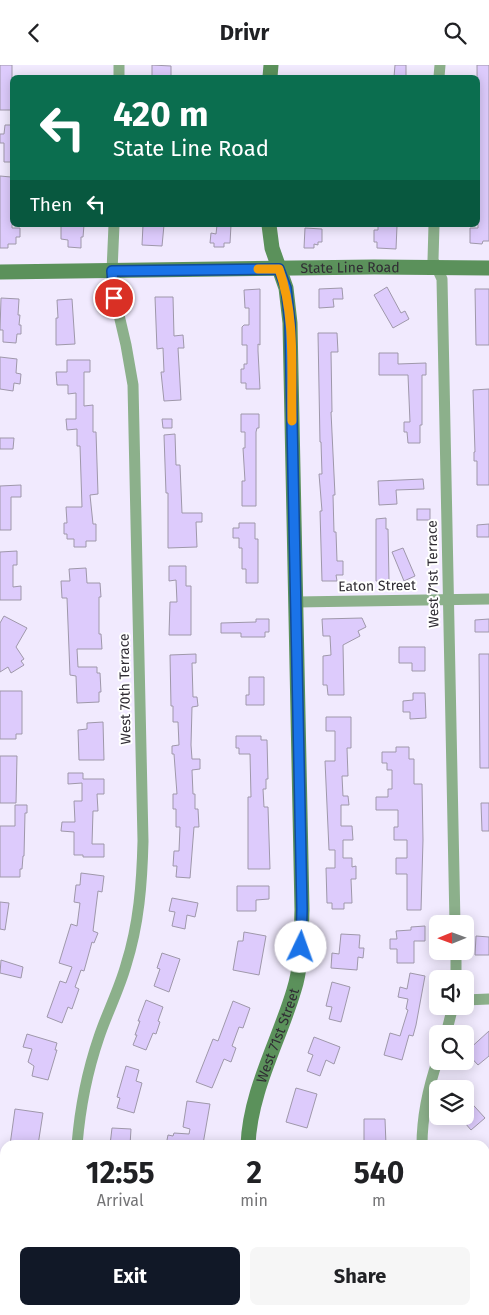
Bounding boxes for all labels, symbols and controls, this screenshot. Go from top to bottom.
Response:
icon: back [20,19,48,47]
text: Drivr [220,19,269,46]
icon: search [441,19,469,47]
text: 420 m [113,93,209,135]
icon: left [30,95,95,160]
text: State Line Road [113,135,269,162]
icon: left [82,190,110,218]
text: Then [30,193,72,216]
street label: State Line Road [300,258,400,276]
pin [93,277,135,319]
icon: arrive [100,284,128,312]
street label: West 71st Terrace [424,520,442,628]
street label: Eaton Street [338,577,417,595]
street label: West 70th Terrace [116,633,134,745]
north arrow [429,915,474,960]
map controls [429,915,474,1125]
position arrow [274,920,326,972]
button: sound [429,970,474,1015]
street label: West 71st Street [252,985,303,1085]
button: search [429,1025,474,1070]
button: layers [429,1080,474,1125]
text: 12:55 [86,1155,155,1191]
text: 2 [246,1155,262,1191]
text: 540 [354,1155,404,1191]
text: Arrival [97,1191,144,1210]
text: min [240,1191,268,1210]
text: m [372,1191,386,1210]
button: Exit [20,1247,240,1305]
button: Share [250,1247,470,1305]

